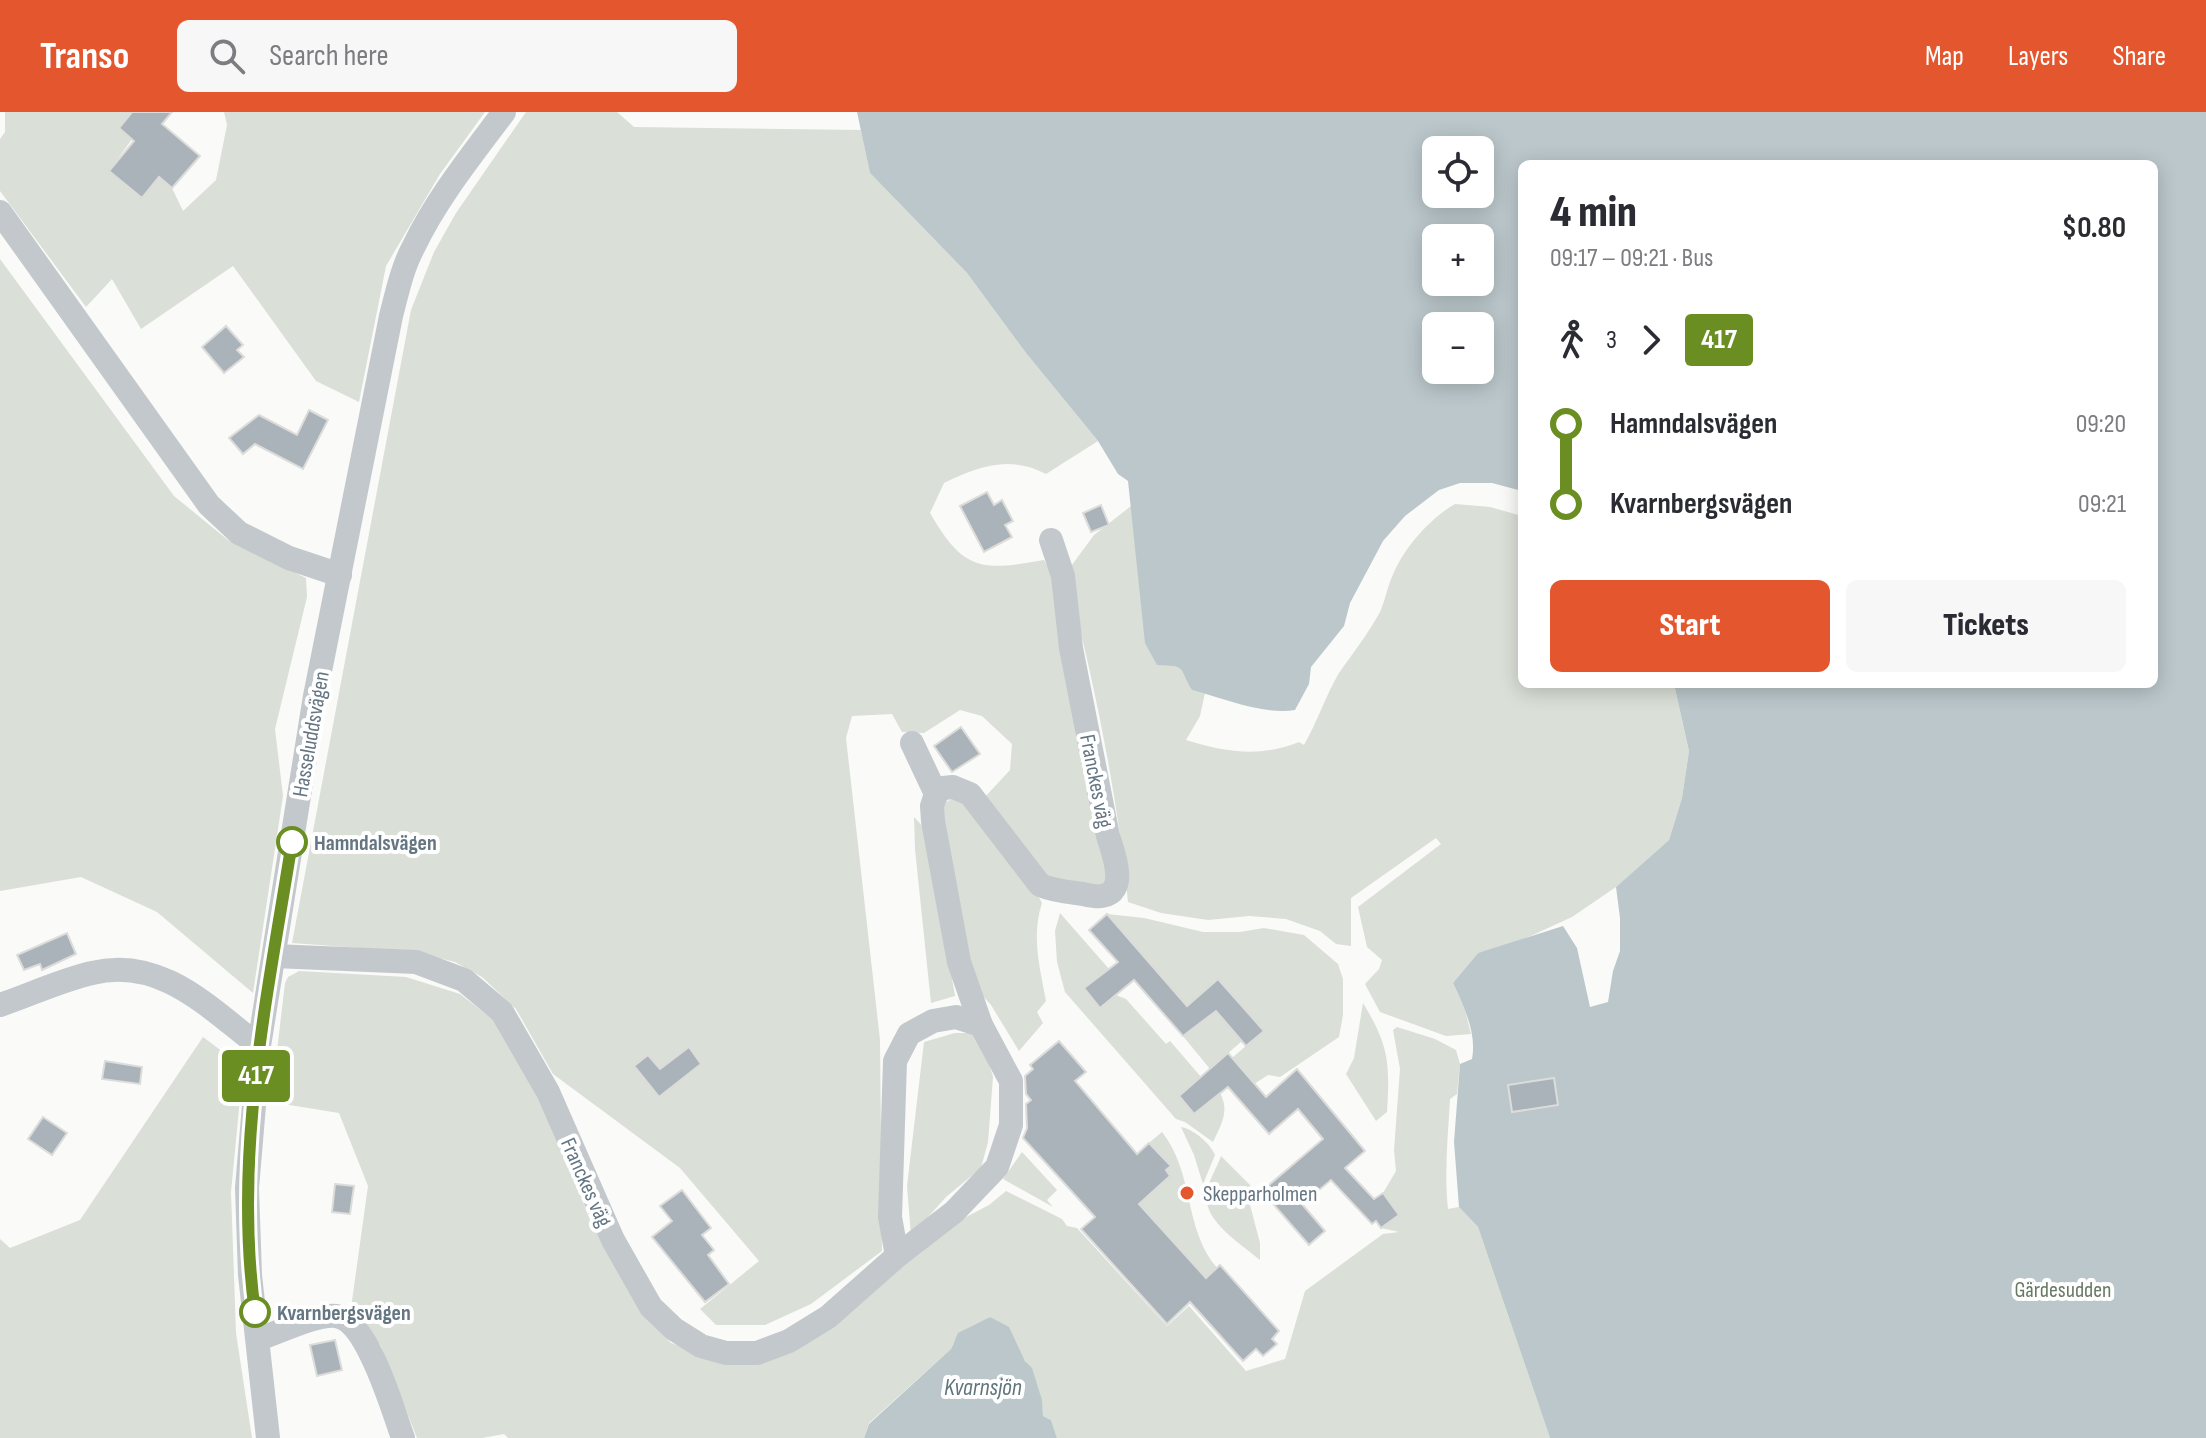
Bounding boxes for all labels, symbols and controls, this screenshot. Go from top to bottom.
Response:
search box [177,20,737,92]
text: Transo [40,34,129,79]
icon: search [205,34,249,78]
text: Search here [269,38,389,74]
text: Map [1925,40,1964,73]
text: Layers [2008,40,2068,73]
text: Share [2112,40,2166,73]
map controls [1422,136,1494,384]
button: locate [1422,136,1494,208]
text: 4 min [1550,186,1637,239]
text: $0.80 [2062,210,2126,246]
button: + [1422,224,1494,296]
text: 09:17 – 09:21 · Bus [1550,243,1713,274]
button: − [1422,312,1494,384]
icon: walk [1550,318,1594,362]
icon: forward [1629,318,1673,362]
text: 417 [1701,323,1737,356]
text: 3 [1606,325,1617,356]
text: Hamndalsvägen [1610,406,1777,442]
text: 09:20 [2076,409,2126,440]
text: Kvarnbergsvägen [1610,486,1792,522]
text: 09:21 [2078,489,2126,520]
button: Start [1550,580,1830,672]
button: Tickets [1846,580,2126,672]
street label: Hasseluddsvägen [287,669,336,799]
street label: Franckes väg [1073,732,1118,831]
marker: Hamndalsvägen [277,827,307,857]
place label: Hamndalsvägen [314,830,437,857]
line badge: 417 [210,1050,302,1102]
text: 417 [238,1059,274,1092]
street label: Franckes väg [554,1134,617,1232]
place label: Skepparholmen [1203,1181,1317,1208]
marker: Skepparholmen [1178,1184,1196,1202]
park label: Gärdesudden [2014,1277,2112,1304]
marker: Kvarnbergsvägen [240,1297,270,1327]
place label: Kvarnbergsvägen [277,1300,411,1327]
water label: Kvarnsjön [944,1373,1022,1402]

